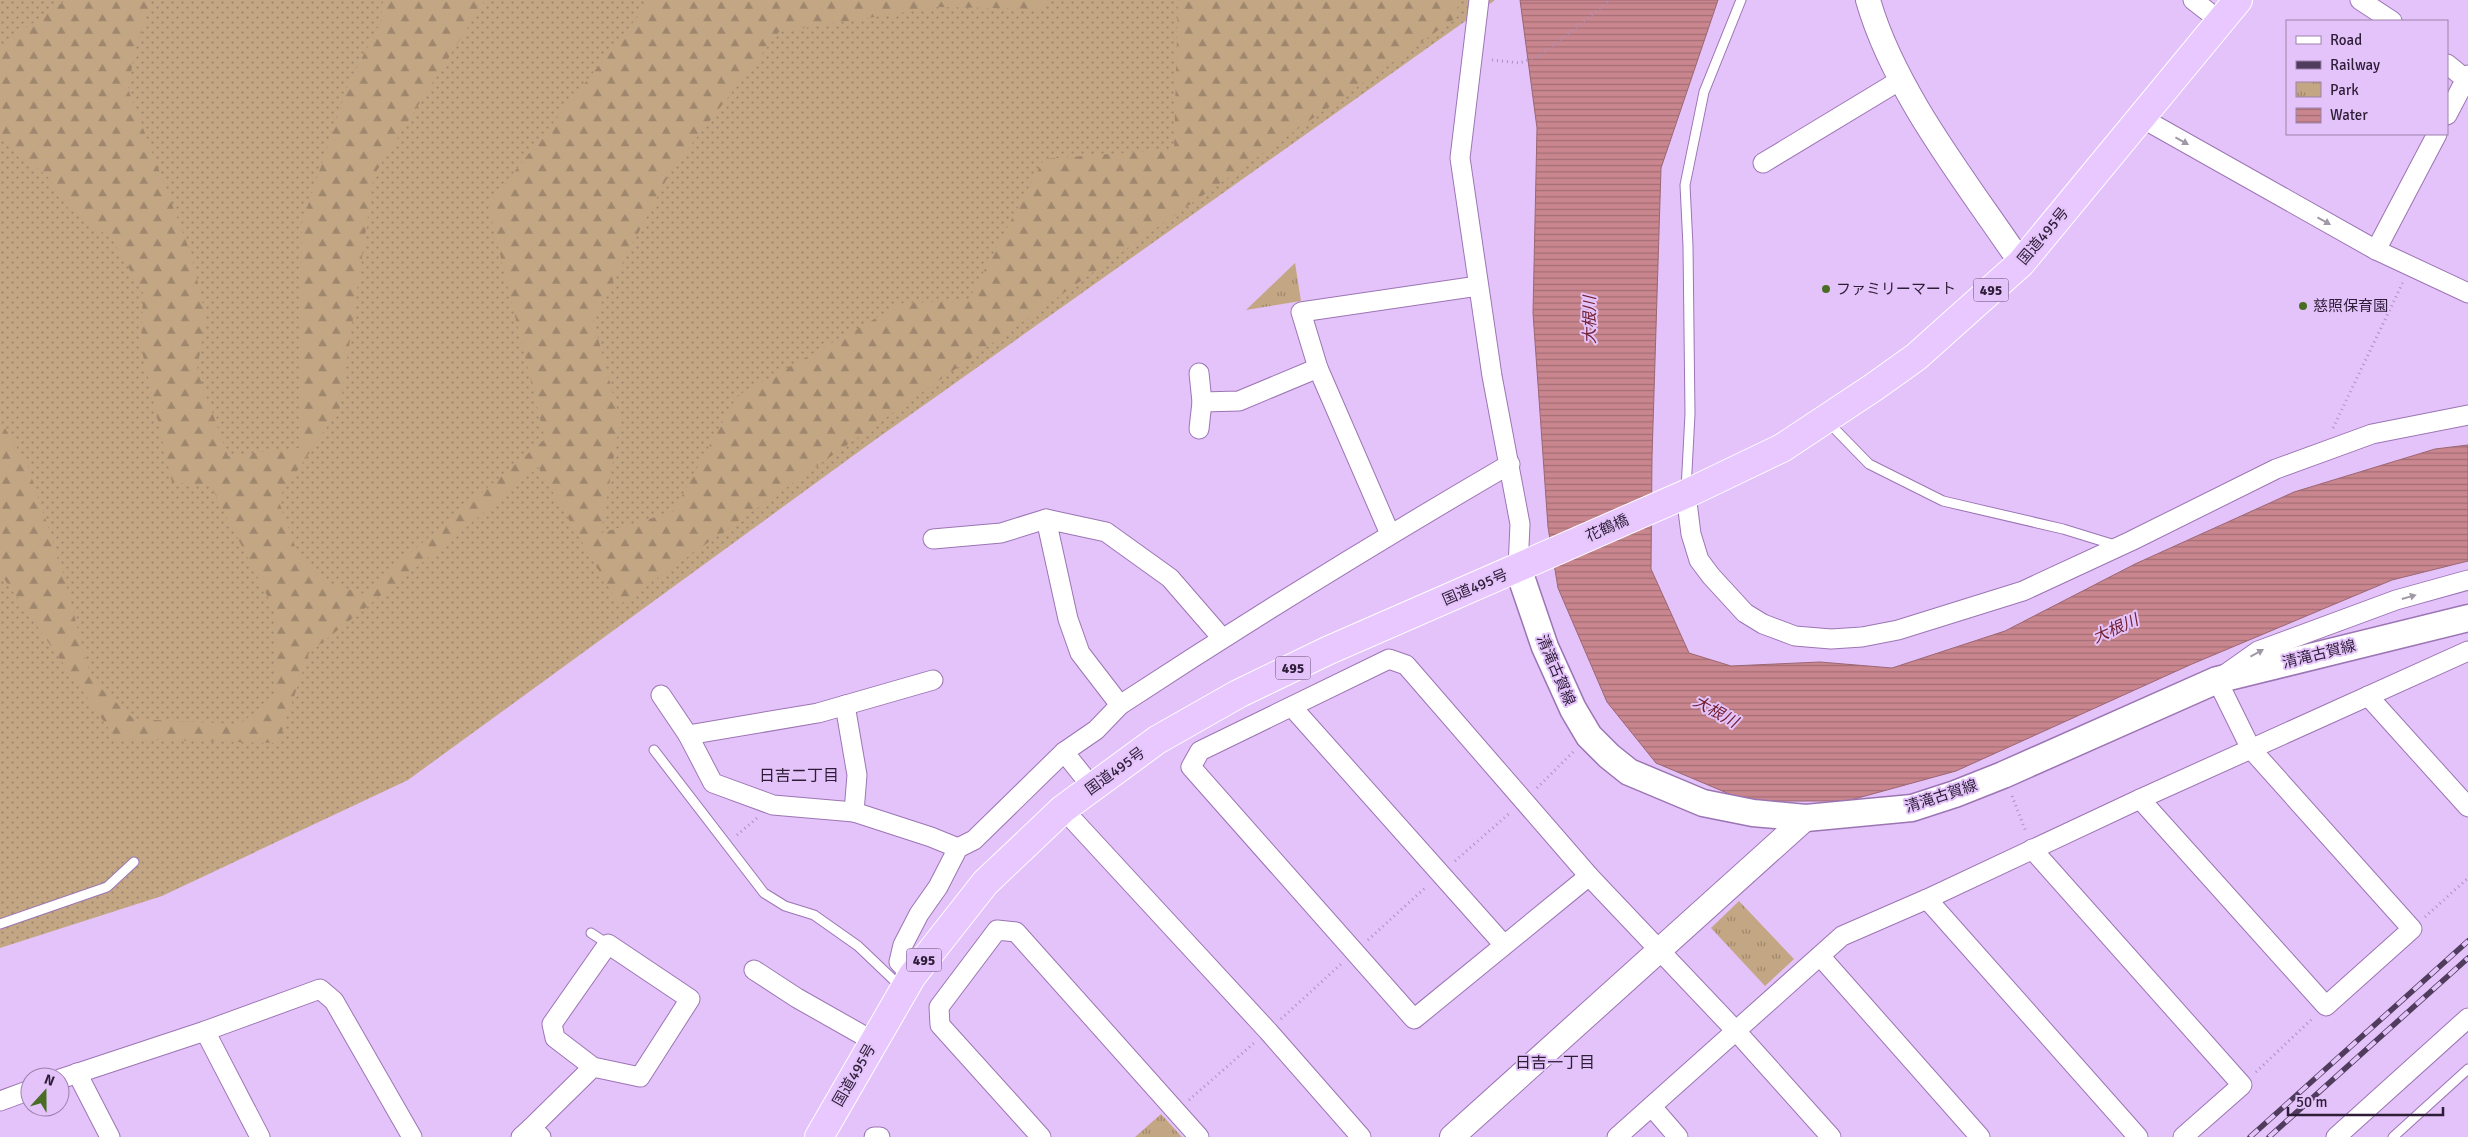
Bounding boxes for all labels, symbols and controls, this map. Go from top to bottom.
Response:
legend [2286,20,2448,135]
text: Road [2330,31,2362,49]
text: Railway [2330,56,2380,74]
text: Park [2330,81,2359,99]
text: Water [2330,106,2368,124]
one-way arrow [2175,137,2189,145]
street label: 国道495号 [2014,204,2072,268]
one-way arrow [2317,216,2330,225]
road number: 495 [1974,278,2008,302]
place label: ファミリーマート [1836,280,1956,298]
marker: ファミリーマート [1820,283,1832,295]
water label: 大根川 [1580,294,1600,344]
place label: 慈照保育園 [2313,297,2388,315]
marker: 慈照保育園 [2297,300,2309,312]
street label: 花鶴橋 [1583,511,1631,545]
street label: 国道495号 [1440,565,1510,609]
one-way arrow [2402,592,2417,600]
water label: 大根川 [2089,609,2143,648]
street label: 清滝古賀線 [1533,632,1579,708]
street label: 清滝古賀線 [2280,636,2358,672]
one-way arrow [2250,649,2264,657]
road number: 495 [1276,656,1310,680]
water label: 大根川 [1690,691,1743,733]
street label: 国道495号 [1082,743,1148,799]
district label: 日吉二丁目 [759,766,839,786]
street label: 清滝古賀線 [1903,776,1979,816]
road number: 495 [906,948,942,972]
street label: 国道495号 [829,1040,879,1110]
district label: 日吉一丁目 [1515,1053,1595,1073]
north arrow [20,1067,70,1117]
text: N [42,1071,57,1090]
scale bar [2288,1084,2443,1116]
text: 50 m [2296,1093,2327,1111]

